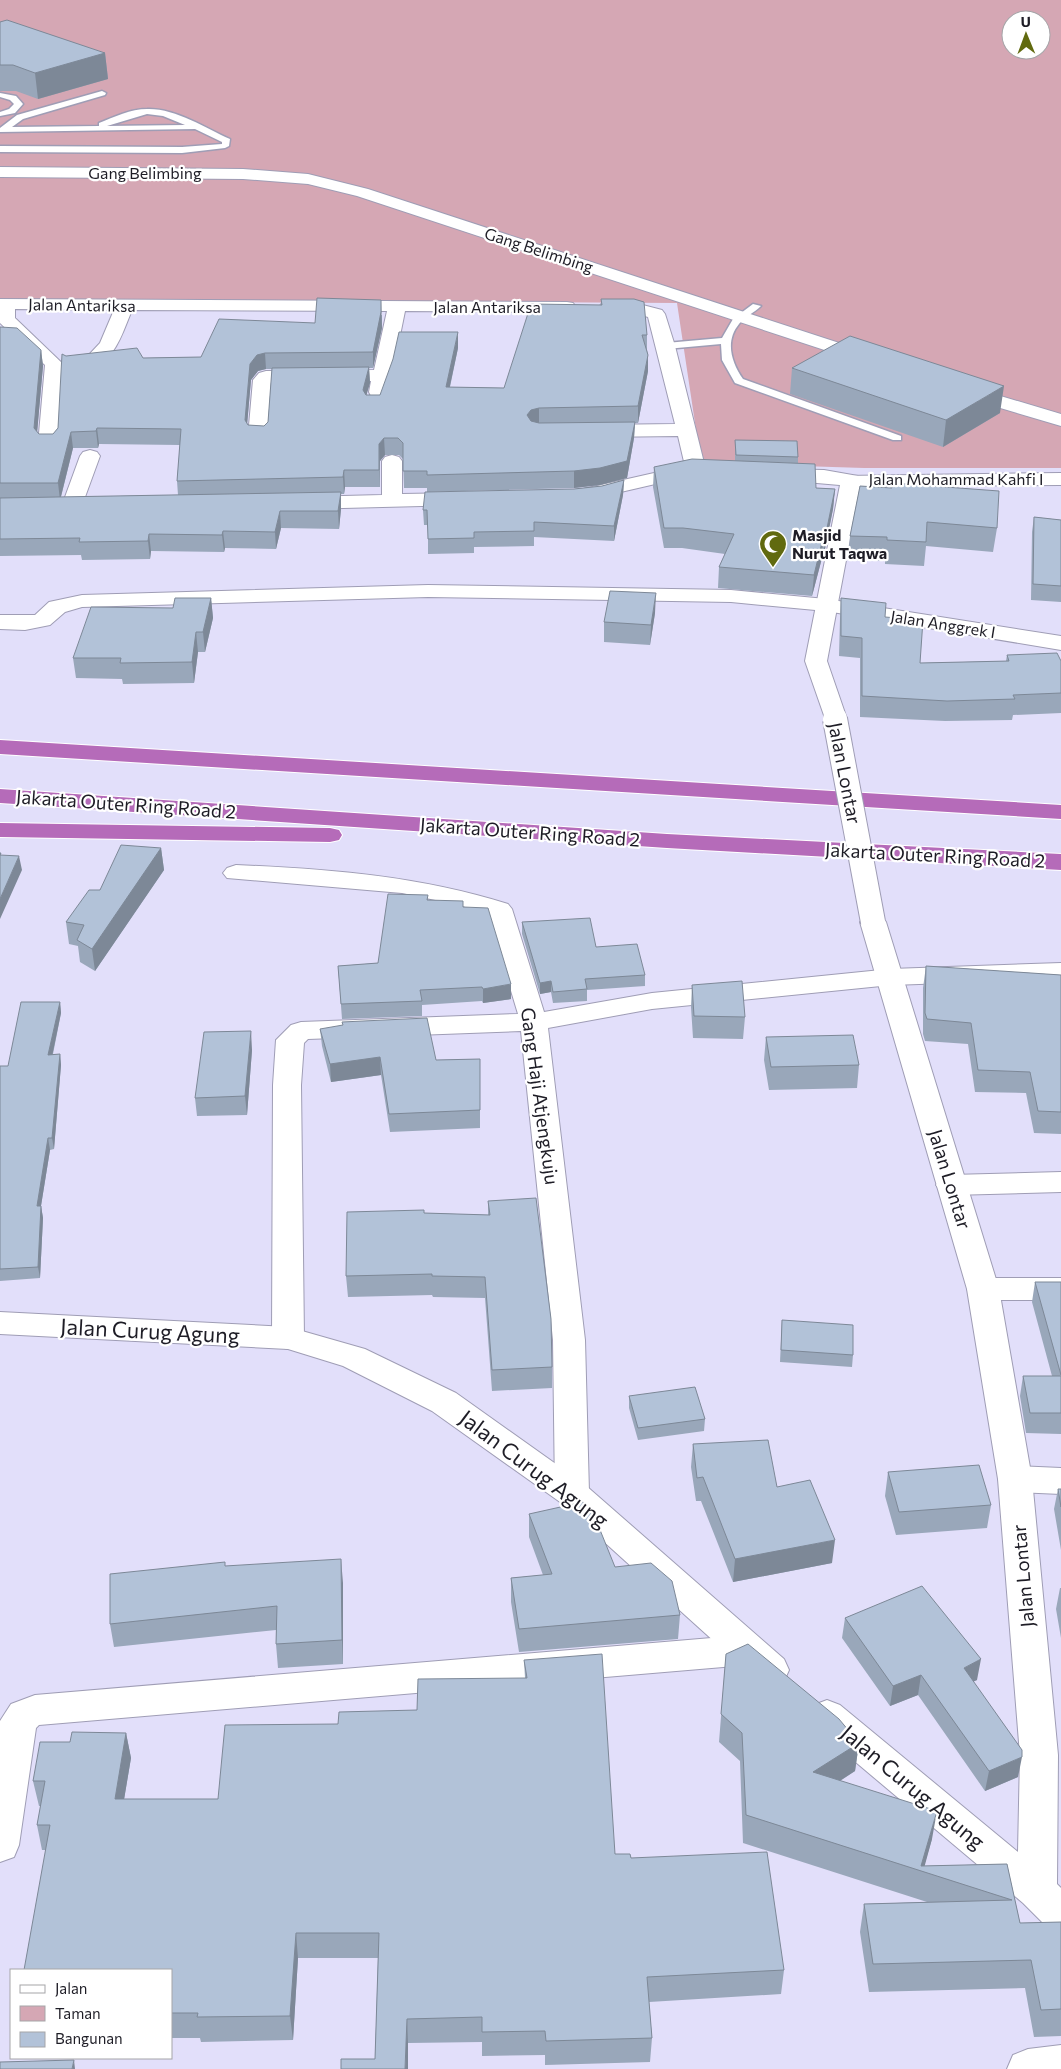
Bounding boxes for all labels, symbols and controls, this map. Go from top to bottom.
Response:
north arrow [1001,10,1051,60]
text: U [1021,13,1031,30]
street label: Gang Belimbing [88,163,202,182]
street label: Gang Belimbing [482,223,596,276]
street label: Jalan Antariksa [28,294,136,315]
street label: Jalan Antariksa [433,297,541,316]
street label: Jalan Mohammad Kahfi I [869,469,1043,488]
place label: Masjid Nurut Taqwa [792,525,887,562]
mosque icon: Masjid Nurut Taqwa [758,529,788,568]
street label: Jalan Anggrek I [889,606,997,641]
street label: Jalan Lontar [824,720,867,826]
street label: Jakarta Outer Ring Road 2 [15,784,237,823]
street label: Jakarta Outer Ring Road 2 [419,812,641,851]
street label: Jakarta Outer Ring Road 2 [824,837,1046,872]
street label: Gang Haji Atjengkuju [517,1006,564,1186]
street label: Jalan Lontar [924,1126,977,1232]
street label: Jalan Curug Agung [60,1312,241,1349]
street label: Jalan Curug Agung [454,1404,614,1534]
street label: Jalan Lontar [1007,1523,1038,1628]
street label: Jalan Curug Agung [836,1718,991,1855]
legend [10,1969,172,2059]
text: Jalan [55,1979,87,1997]
text: Taman [55,2004,101,2022]
text: Bangunan [55,2029,123,2047]

